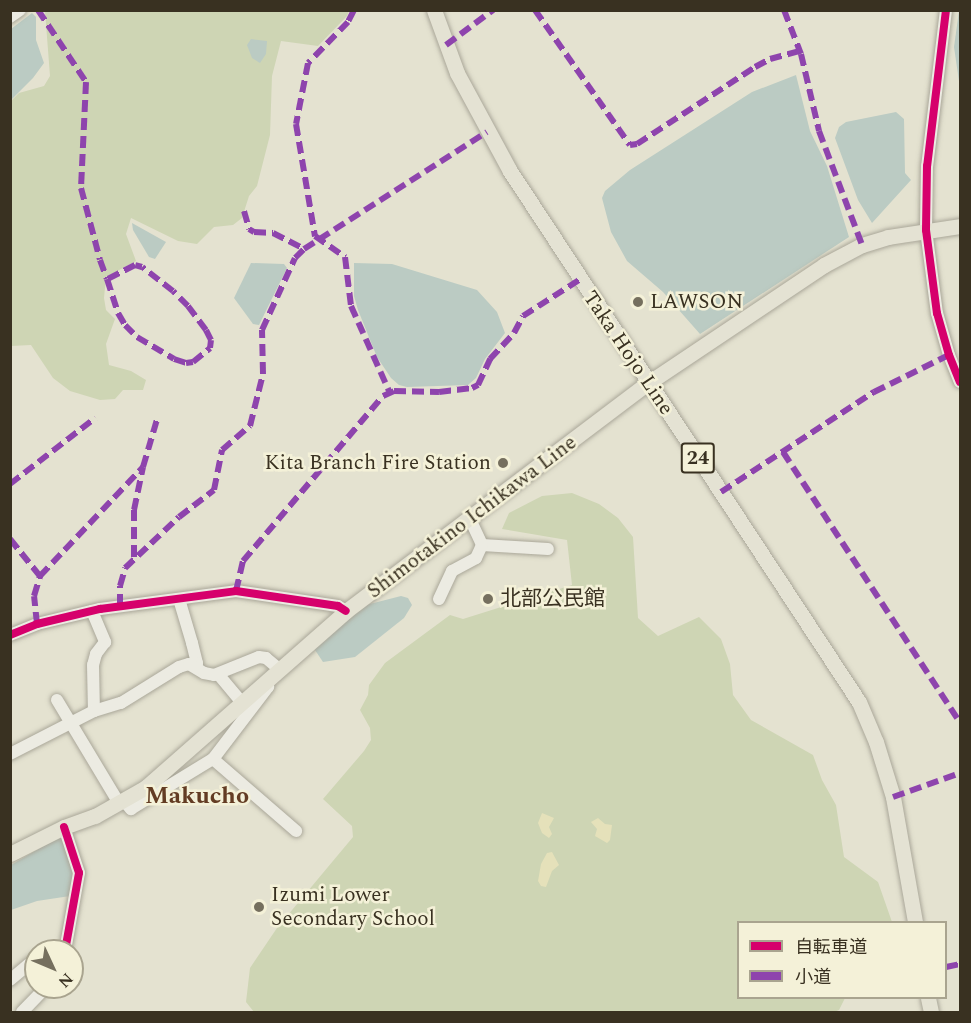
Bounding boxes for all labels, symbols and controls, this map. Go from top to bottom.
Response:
street label: Taka Hojo Line [577,286,679,420]
place label: LAWSON [650,289,743,315]
marker: LAWSON [631,295,645,309]
street label: Shimotakino Ichikawa Line [362,430,582,604]
road number: 24 [680,441,716,475]
place label: Kita Branch Fire Station [265,450,491,476]
marker: Kita Branch Fire Station [496,456,510,470]
place label: 北部公民館 [500,586,605,612]
marker: 北部公民館 [481,592,495,606]
district label: Makucho [145,783,249,811]
place label: Izumi Lower Secondary School [271,882,435,932]
marker: Izumi Lower Secondary School [252,900,266,914]
legend [737,921,947,999]
text: 自転車道 [795,934,867,961]
north arrow [24,939,84,999]
text: 小道 [795,964,831,991]
text: N [52,967,79,993]

